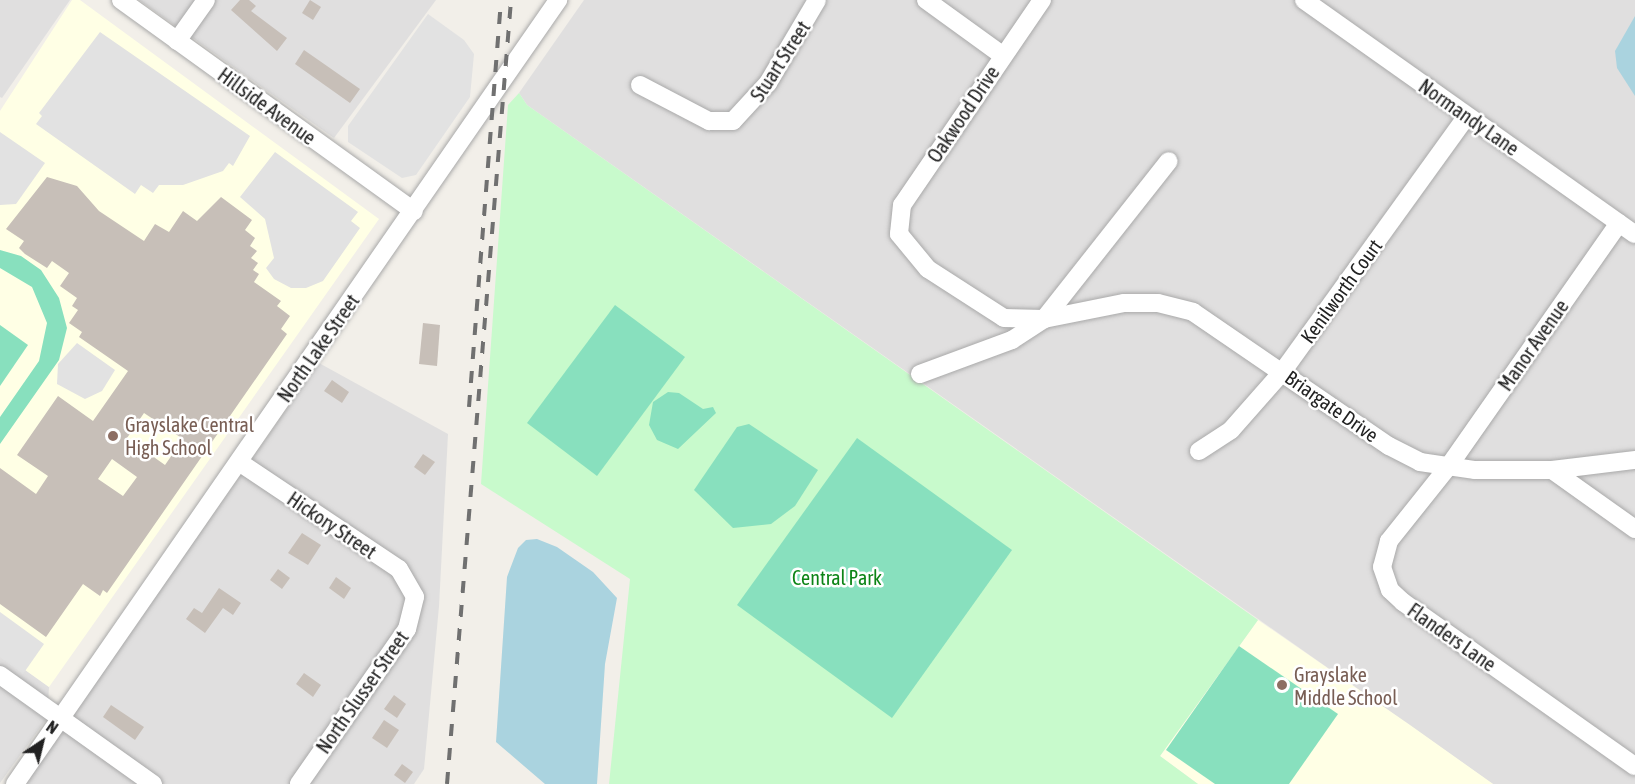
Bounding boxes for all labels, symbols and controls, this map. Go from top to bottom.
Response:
street label: Stuart Street [745,16,815,106]
street label: Oakwood Drive [922,61,1004,167]
street label: Hillside Avenue [213,62,321,150]
street label: Normandy Lane [1414,74,1524,160]
street label: Kenilworth Court [1295,234,1387,348]
street label: North Lake Street [272,289,364,407]
street label: Manor Avenue [1493,295,1573,395]
street label: Briargate Drive [1281,365,1383,447]
place label: Grayslake Central High School [125,412,254,459]
marker: Grayslake Central High School [106,429,120,443]
street label: Hickory Street [283,486,381,564]
park label: Central Park [792,565,882,589]
street label: Flanders Lane [1403,598,1501,676]
street label: North Slusser Street [311,626,413,758]
place label: Grayslake Middle School [1294,662,1397,709]
marker: Grayslake Middle School [1275,678,1289,692]
north arrow [12,712,72,772]
text: N [43,717,61,737]

